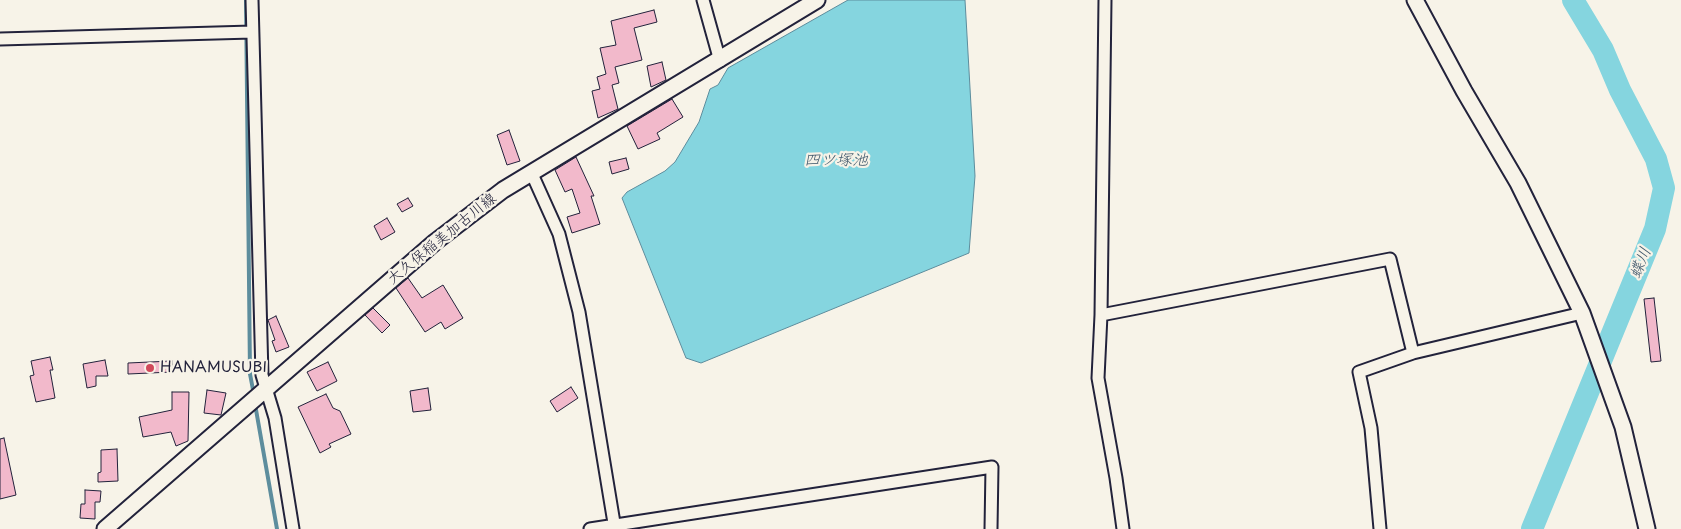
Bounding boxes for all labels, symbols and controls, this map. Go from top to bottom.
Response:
water label: 四ツ塚池 [804,151,868,171]
street label: 大久保稲美加古川線 [384,190,500,288]
water label: 蝶川 [1626,245,1656,281]
place label: HANAMUSUBI [160,359,267,377]
marker: HANAMUSUBI [144,362,156,374]

